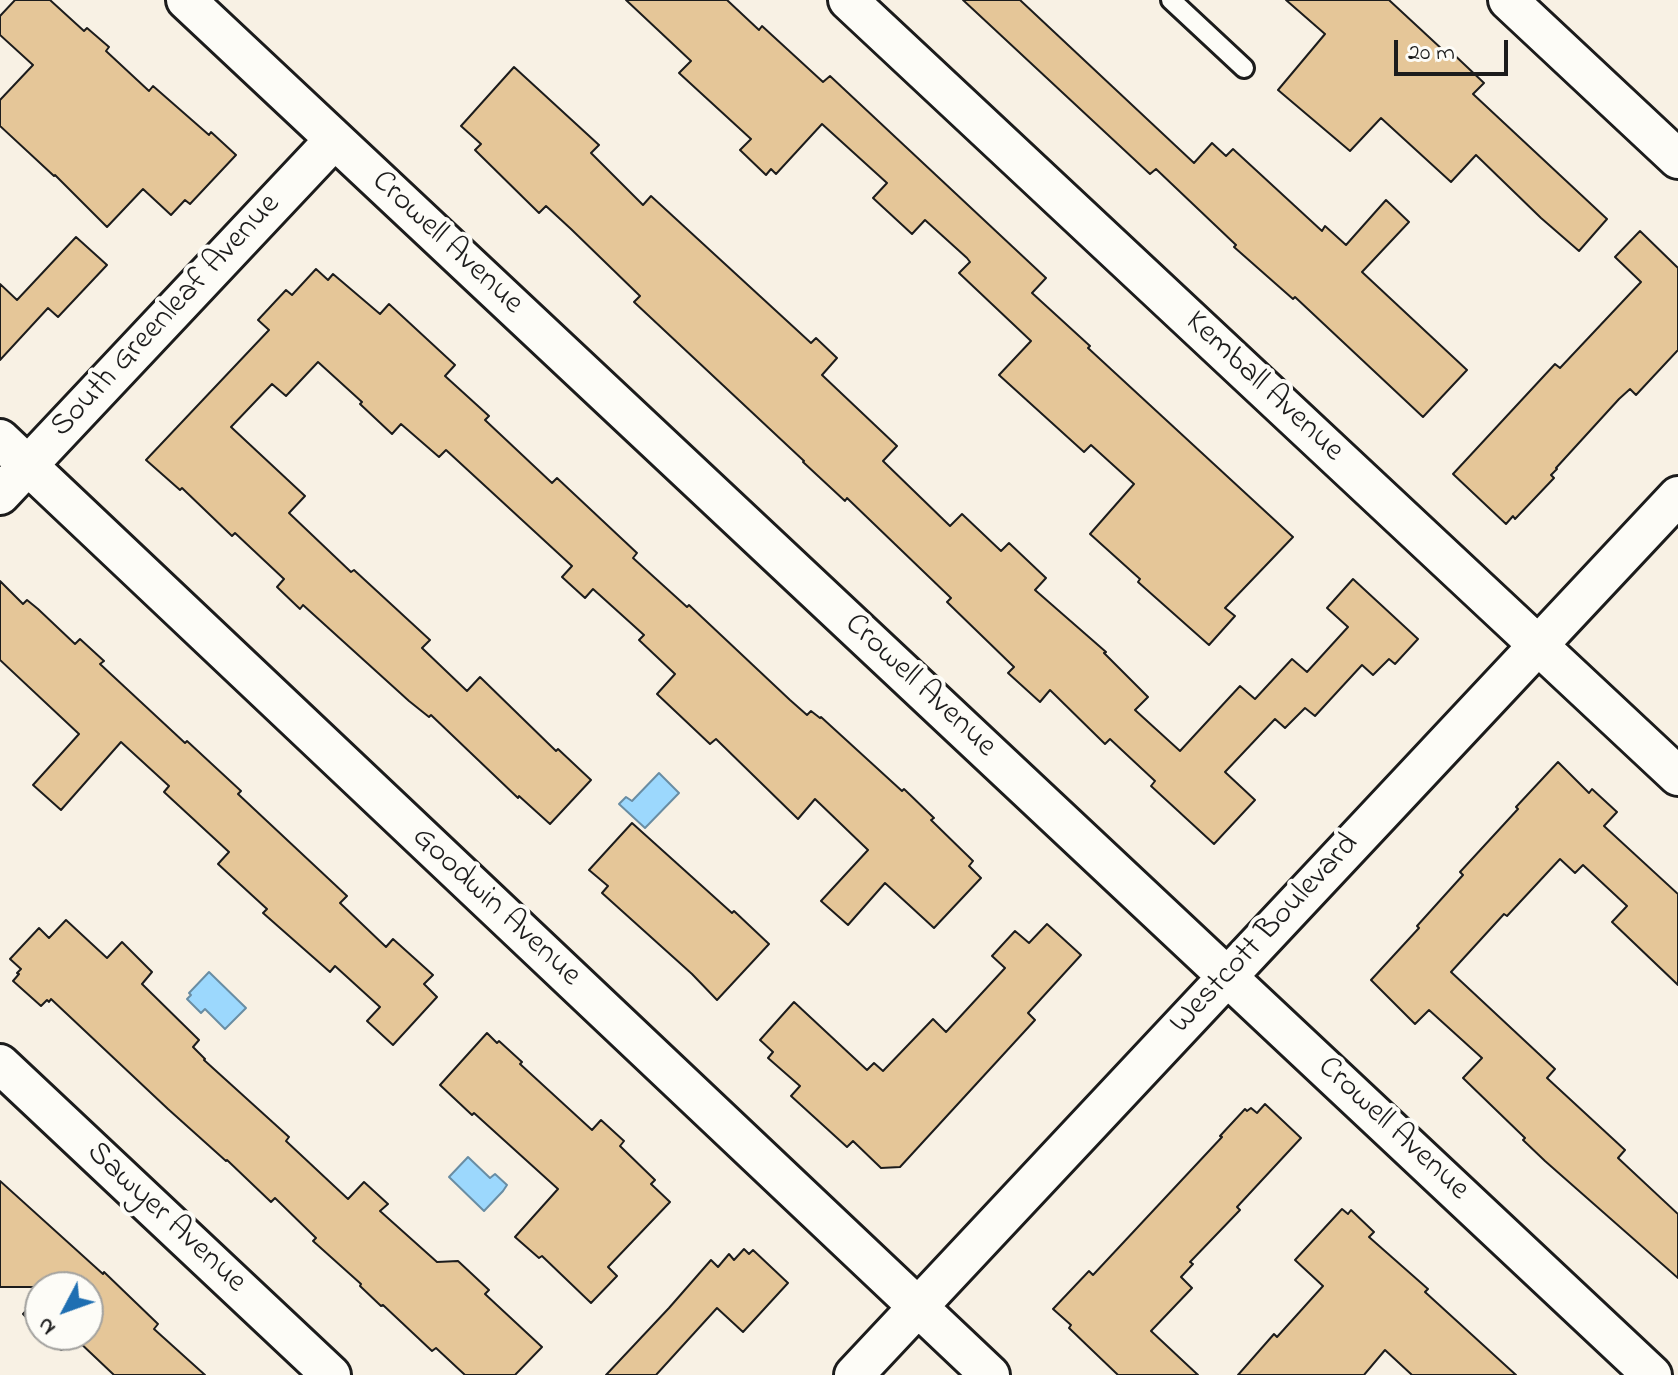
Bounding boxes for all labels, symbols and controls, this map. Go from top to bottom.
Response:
scale bar [1398,24,1512,74]
text: 20 m [1408,36,1455,71]
street label: Crowell Avenue [362,164,530,324]
street label: South Greenleaf Avenue [44,187,290,447]
street label: Kemball Avenue [1176,305,1350,471]
street label: Crowell Avenue [835,607,1003,767]
street label: Goodwin Avenue [402,820,588,996]
street label: Westcott Boulevard [1163,827,1369,1043]
street label: Crowell Avenue [1308,1050,1476,1210]
street label: Sawyer Avenue [77,1135,253,1303]
north arrow [24,1271,104,1351]
text: N [30,1309,64,1342]

